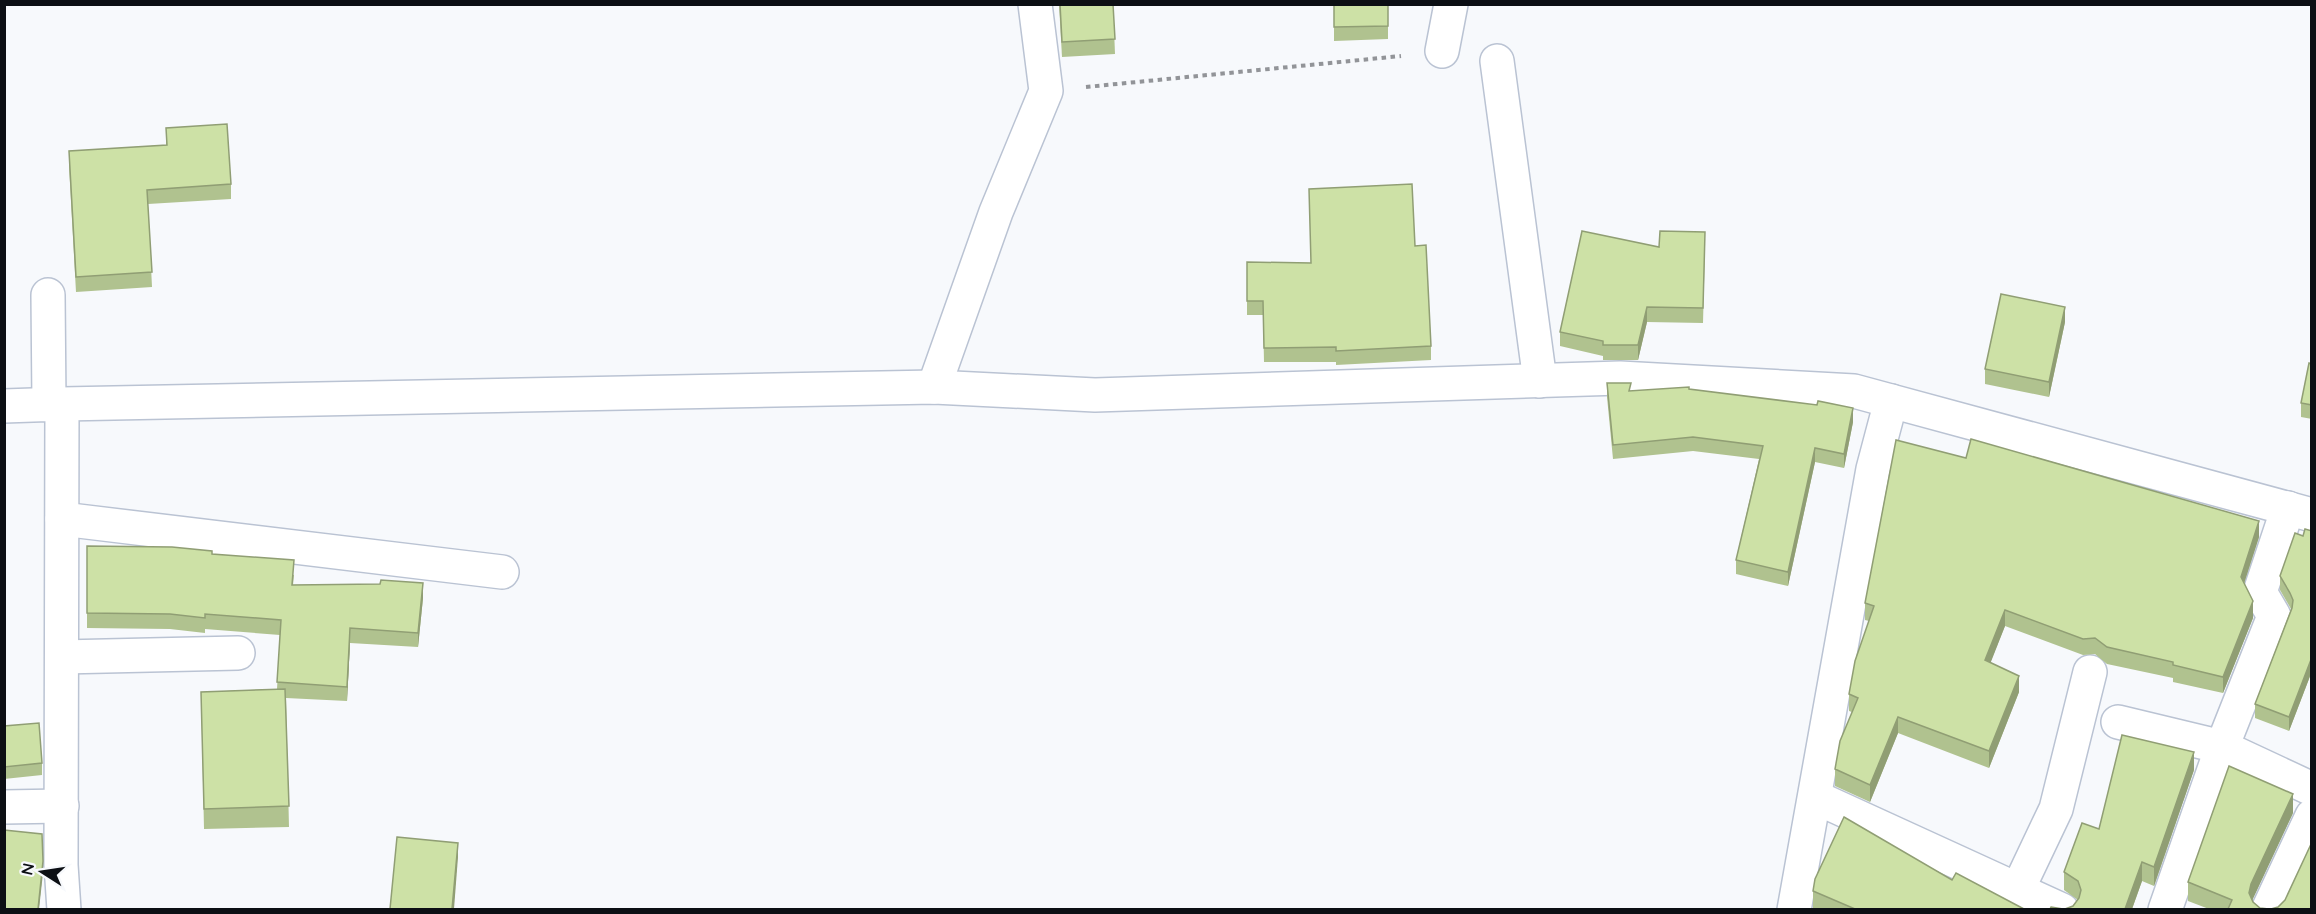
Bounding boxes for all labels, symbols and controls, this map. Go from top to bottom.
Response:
north arrow [12,842,72,902]
text: N [16,861,38,877]

